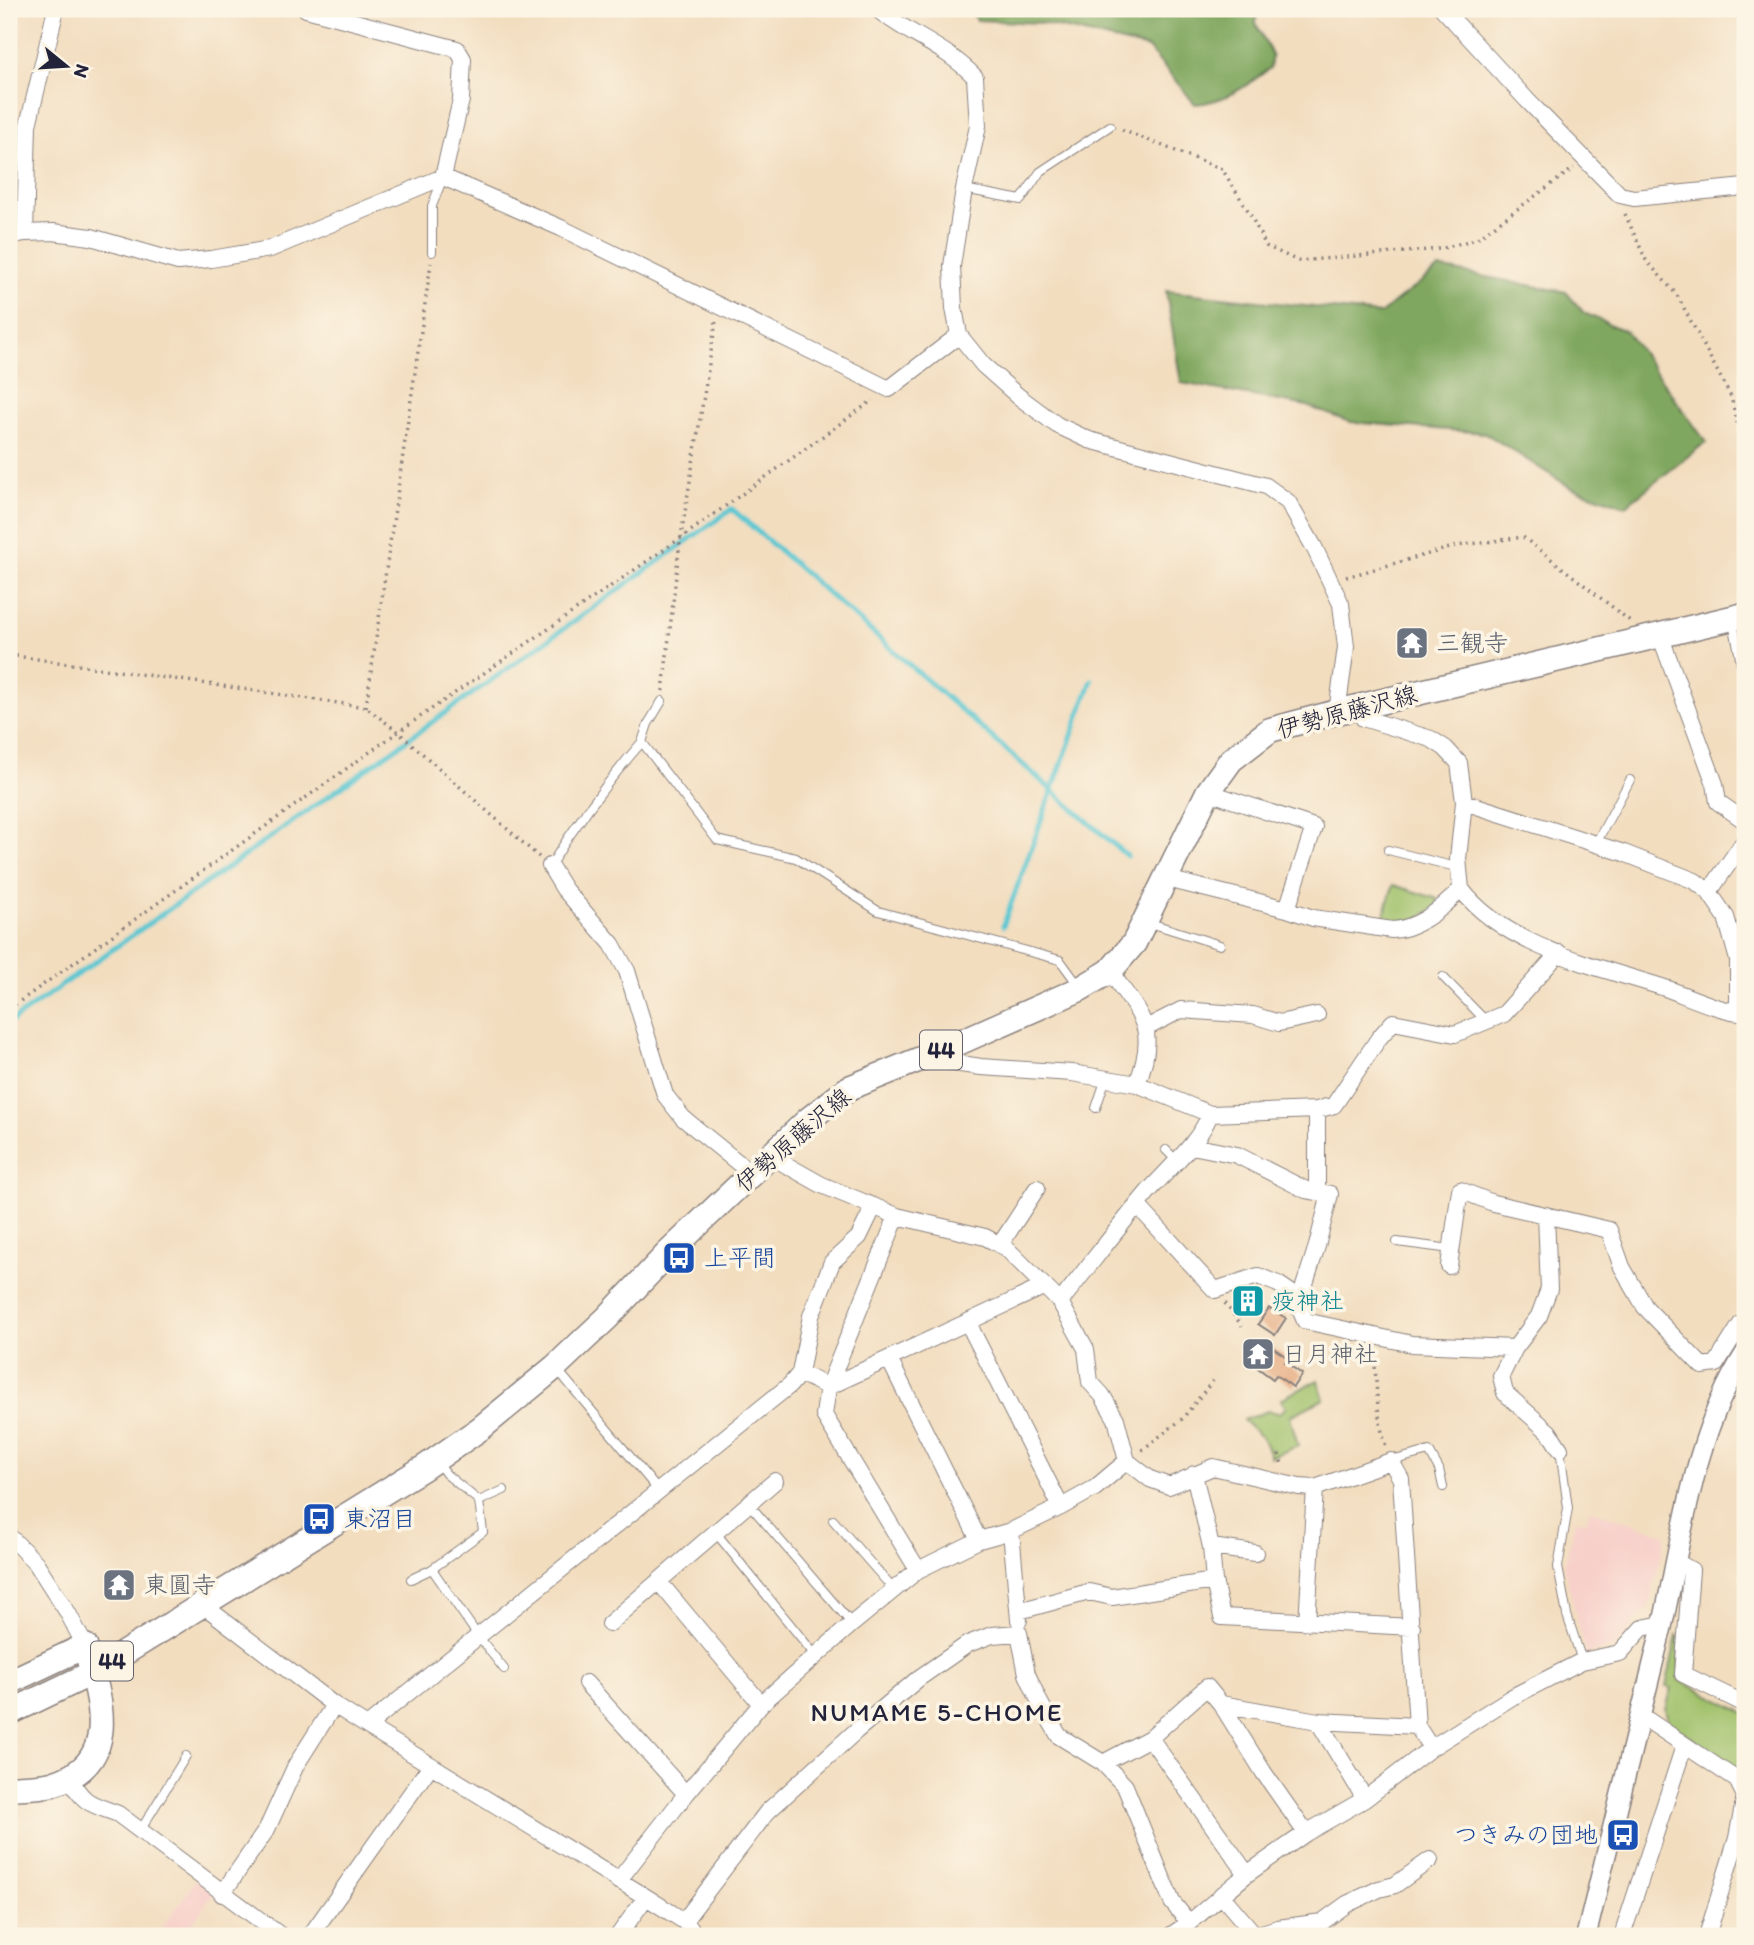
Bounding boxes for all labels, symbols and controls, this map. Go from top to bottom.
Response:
north arrow [32,32,102,102]
text: N [69,61,95,81]
temple icon: 三観寺 [1393,624,1431,662]
place label: 三観寺 [1436,628,1508,657]
street label: 伊勢原藤沢線 [1274,679,1420,744]
road number: 44 [920,1030,962,1070]
street label: 伊勢原藤沢線 [729,1081,857,1198]
bus stop icon: 上平間 [660,1239,698,1277]
place label: 上平間 [704,1243,776,1272]
building icon: 疫神社 [1229,1282,1267,1320]
place label: 疫神社 [1272,1286,1344,1315]
temple icon: 日月神社 [1239,1335,1277,1373]
place label: 日月神社 [1282,1339,1378,1368]
bus stop icon: 東沼目 [300,1500,338,1538]
place label: 東沼目 [344,1504,416,1533]
temple icon: 東圓寺 [100,1566,138,1604]
place label: 東圓寺 [144,1570,216,1599]
road number: 44 [91,1642,133,1680]
district label: NUMAME 5-CHOME [811,1696,1063,1728]
bus stop icon: つきみの団地 [1604,1816,1642,1854]
place label: つきみの団地 [1454,1820,1598,1849]

